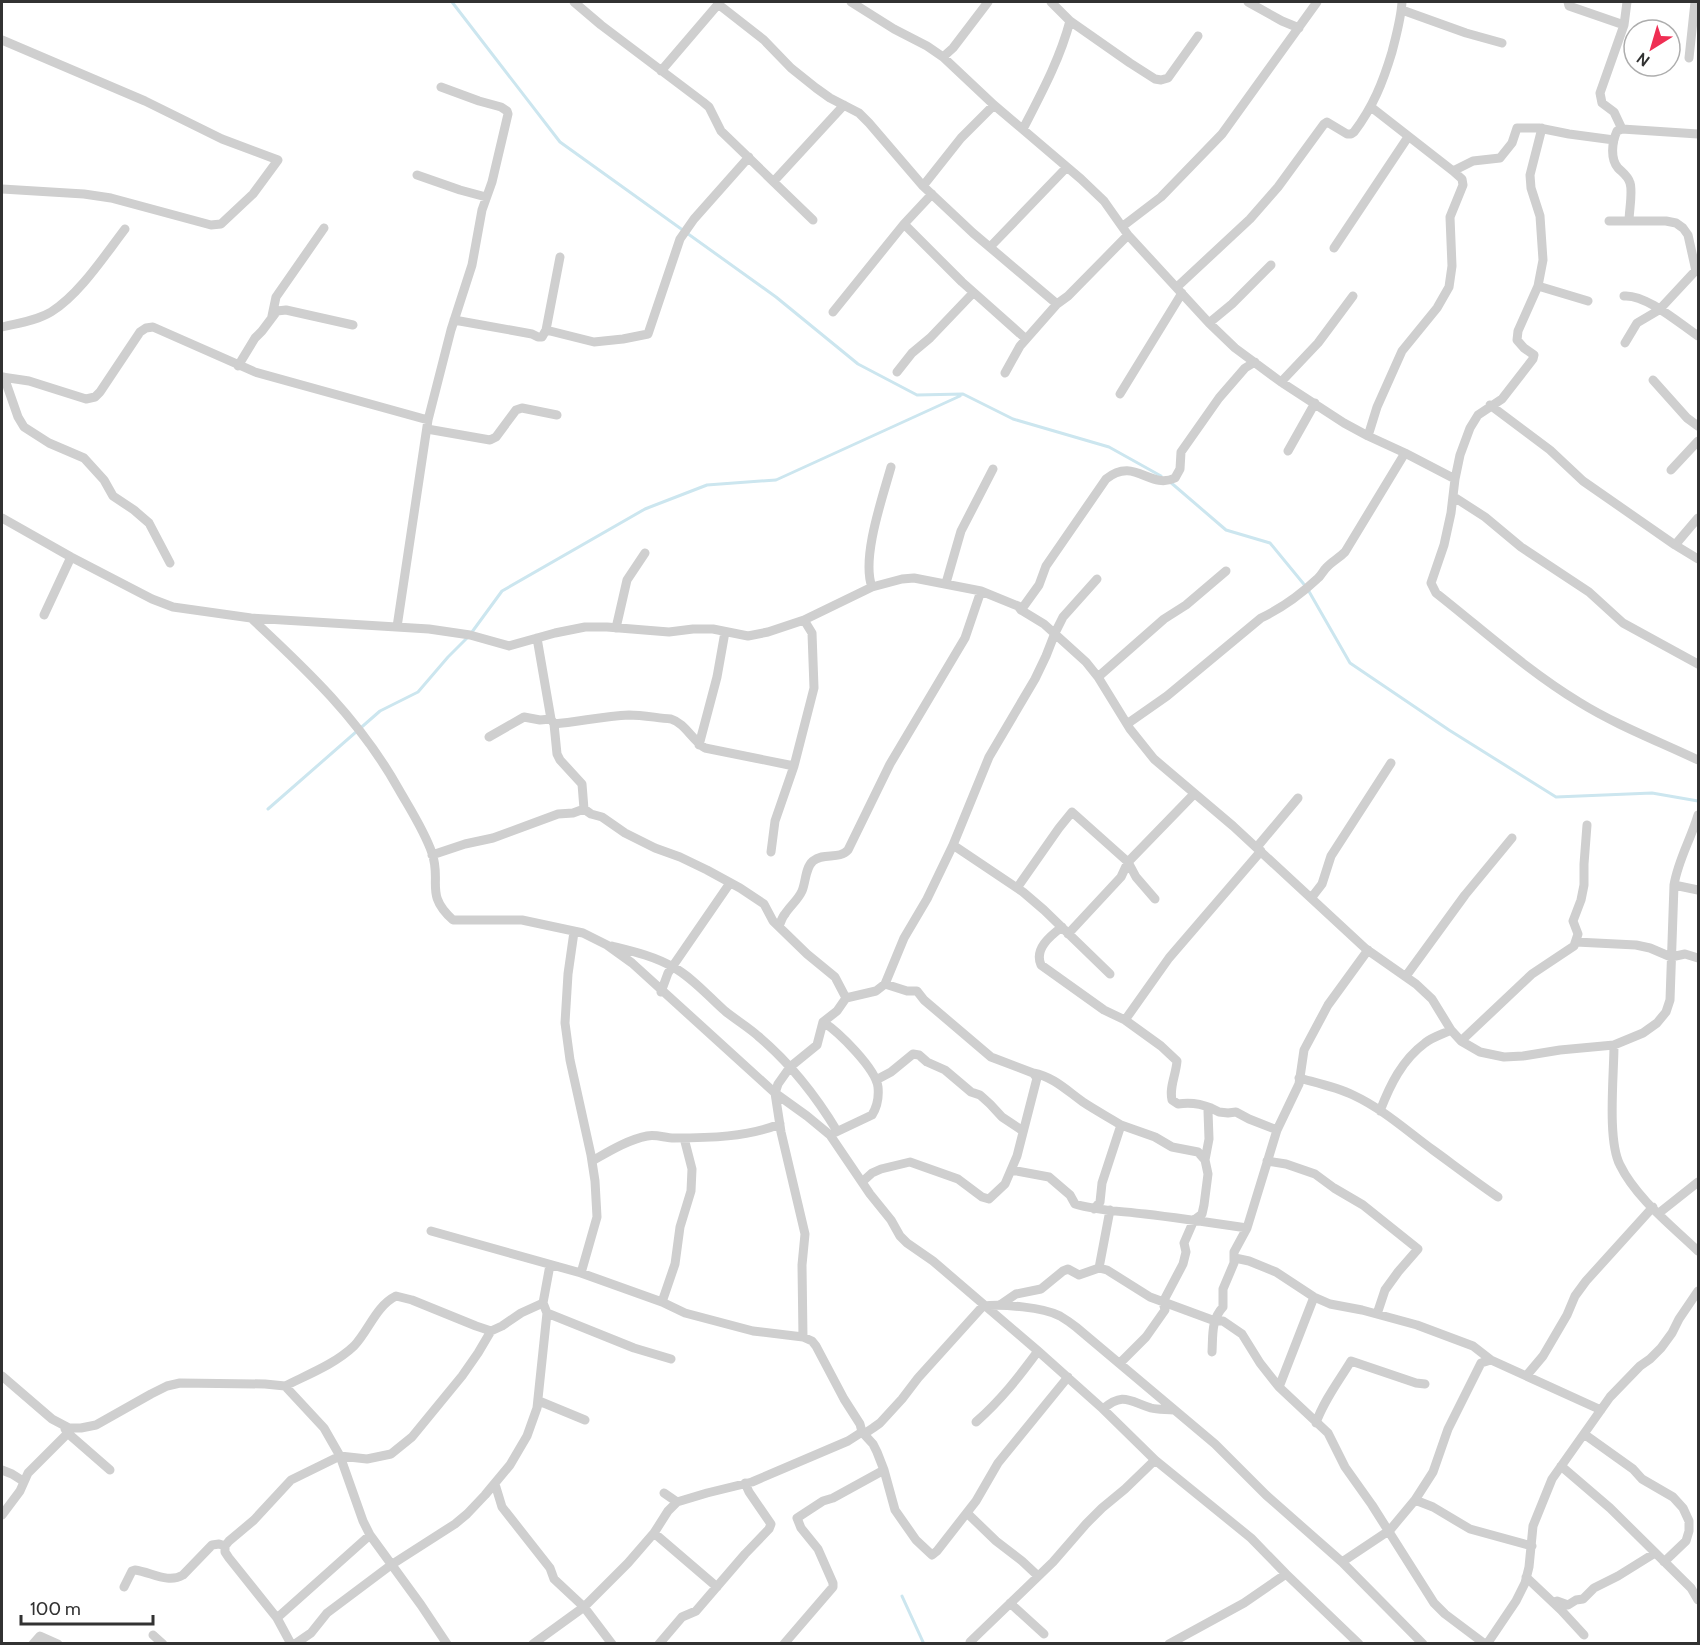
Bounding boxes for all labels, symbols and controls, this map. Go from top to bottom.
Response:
north arrow [1622,18,1682,78]
text: N [1633,49,1654,71]
scale bar [21,1588,153,1626]
text: 100 m [30,1598,81,1620]

